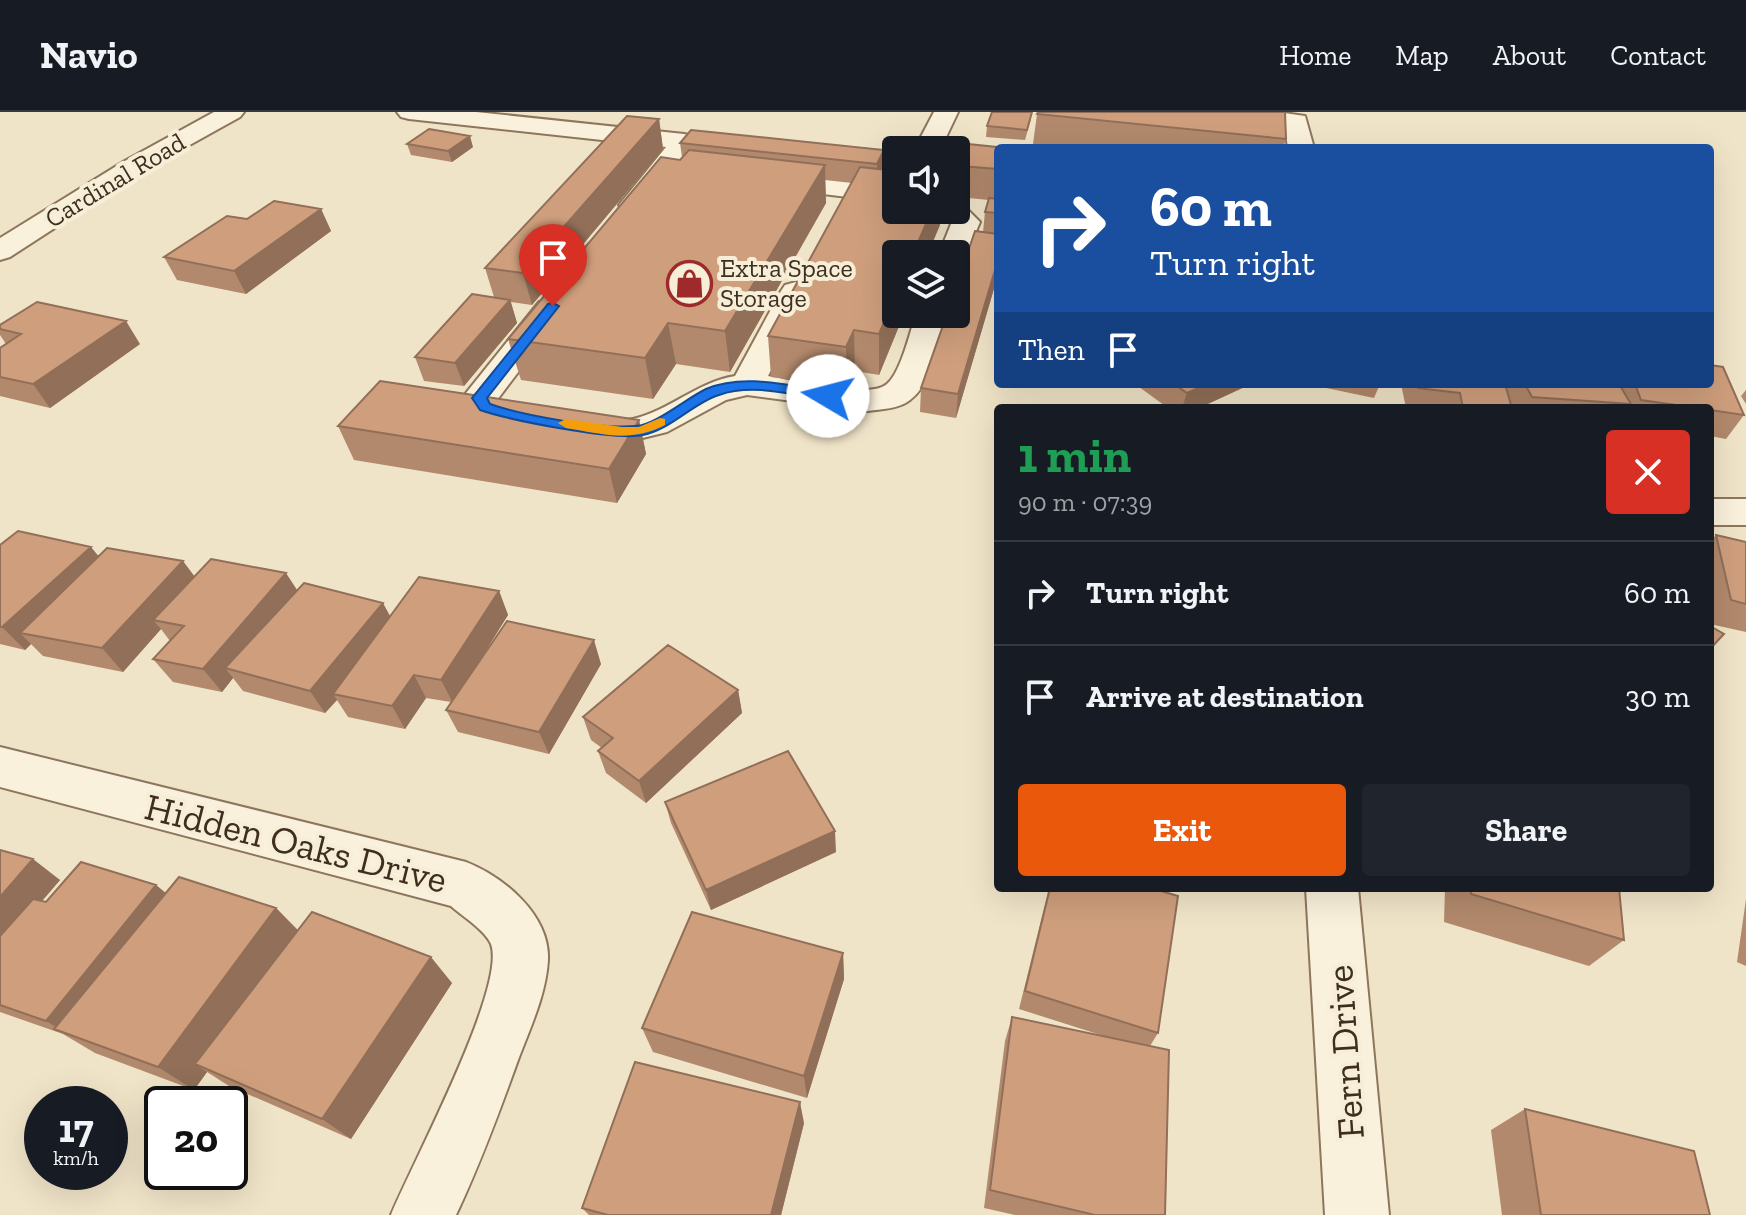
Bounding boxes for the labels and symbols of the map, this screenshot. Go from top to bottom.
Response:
street label: Cardinal Road [39,126,191,234]
pin [519,224,587,306]
place label: Extra Space Storage [720,252,853,314]
shop icon: Extra Space Storage [665,259,713,307]
position arrow [786,354,870,438]
street label: Hidden Oaks Drive [140,783,452,903]
street label: Fern Drive [1316,964,1374,1140]
speed limit sign: 20 [144,1086,248,1190]

